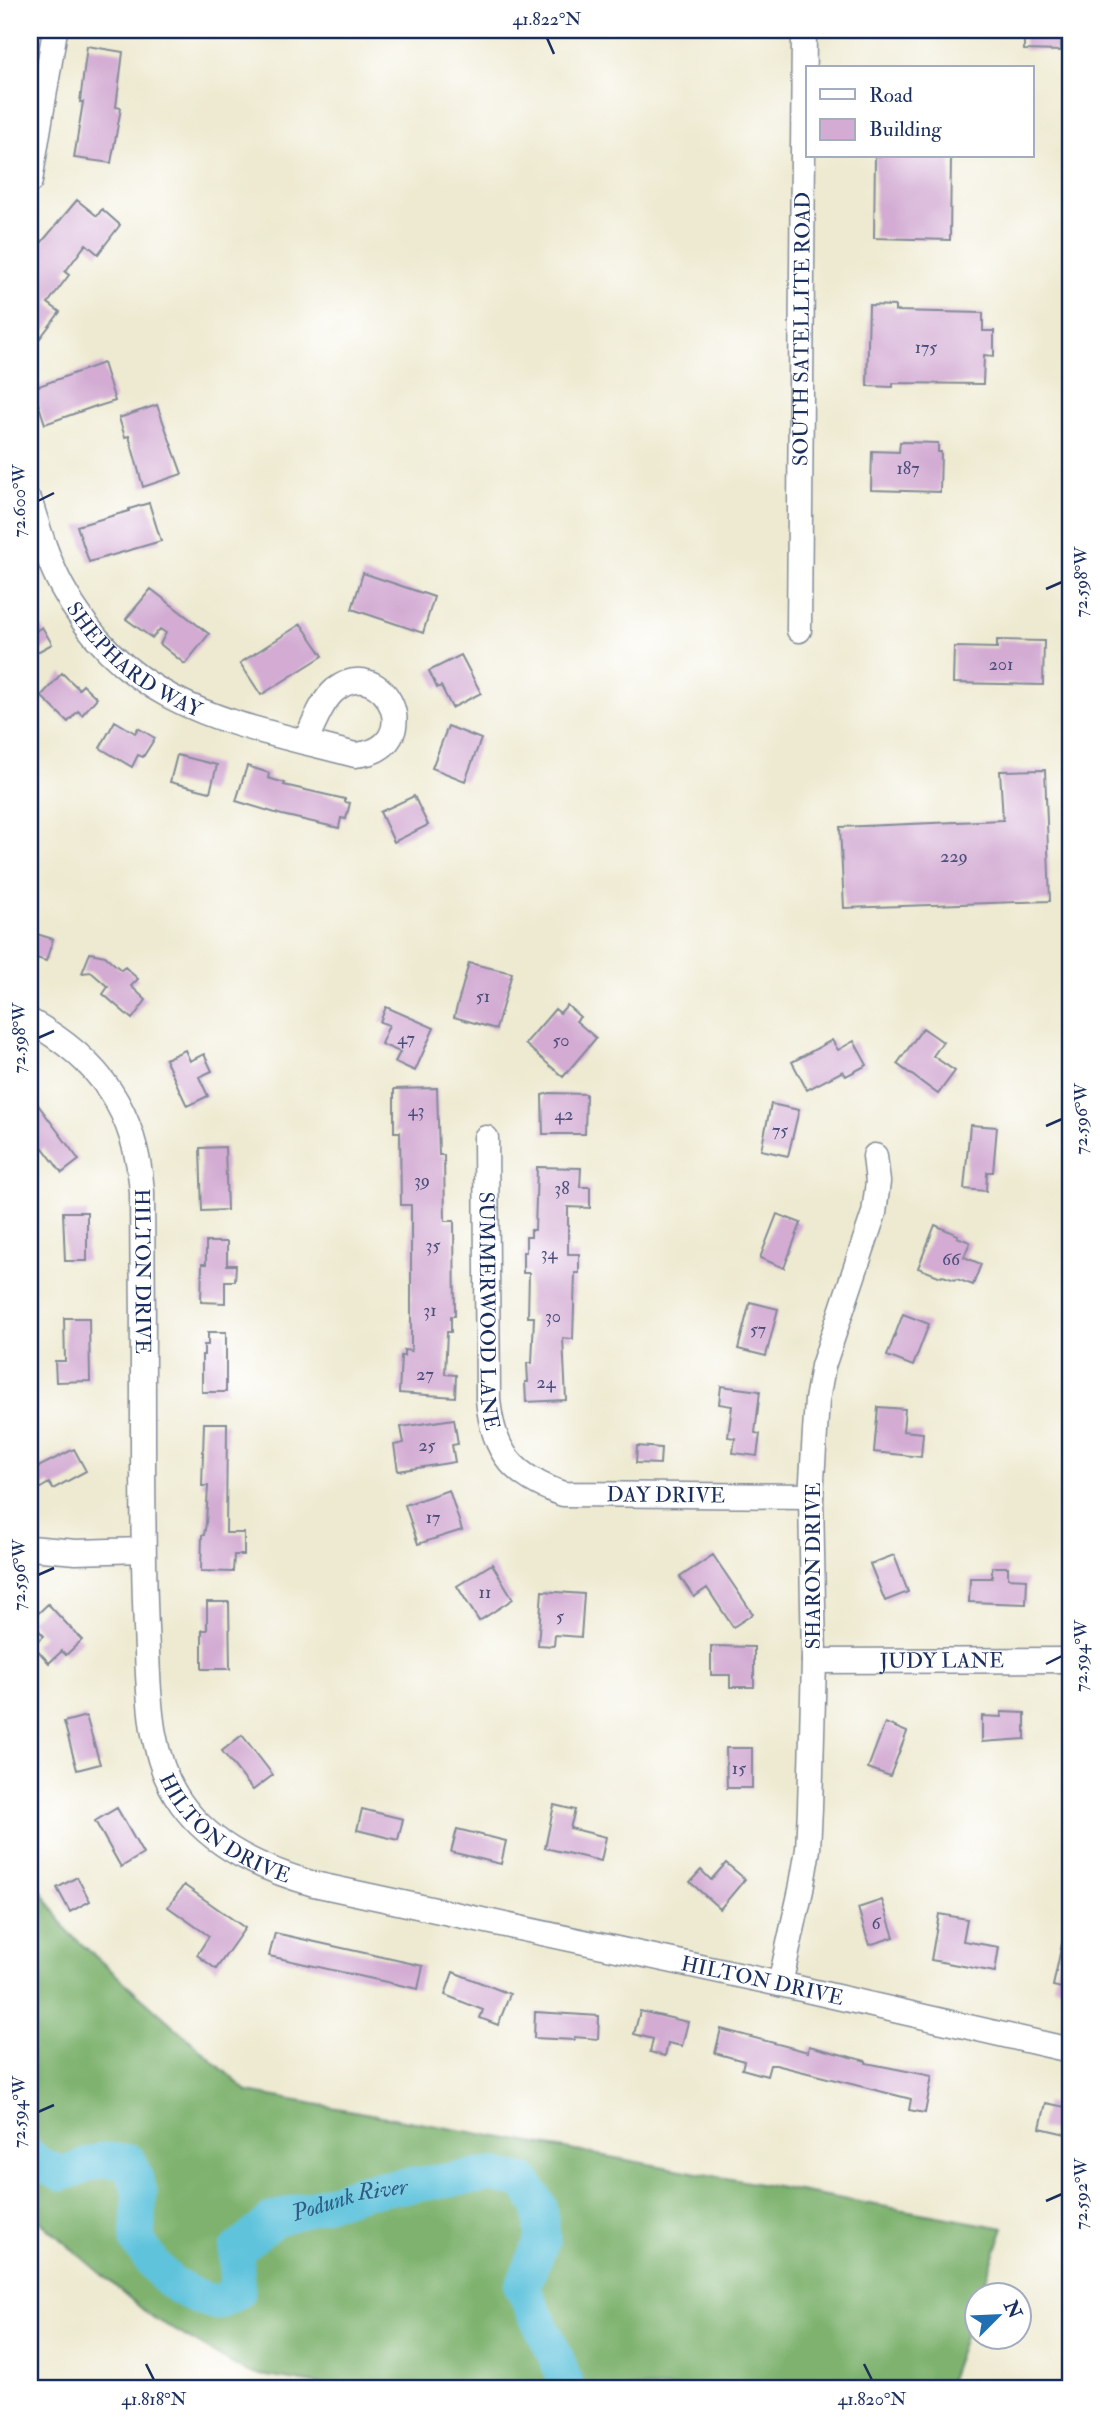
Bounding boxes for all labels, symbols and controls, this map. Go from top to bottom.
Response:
text: 41.822°N [513,8,581,31]
legend [806,66,1034,158]
text: Road [869,82,914,109]
text: Building [869,116,942,143]
street label: SOUTH SATELLITE ROAD [787,192,816,466]
house number: 175 [915,336,937,359]
house number: 187 [896,457,920,480]
text: 72.600°W [8,464,31,538]
text: 72.598°W [1070,546,1093,617]
street label: SHEPHARD WAY [60,597,207,724]
house number: 201 [989,653,1013,676]
house number: 229 [940,845,968,868]
house number: 51 [476,985,490,1008]
text: 72.598°W [8,1002,31,1073]
house number: 47 [397,1027,415,1050]
house number: 50 [553,1029,569,1052]
text: 72.596°W [1070,1083,1093,1155]
house number: 43 [408,1099,424,1122]
house number: 42 [555,1103,573,1126]
house number: 75 [772,1119,788,1142]
house number: 39 [414,1169,430,1192]
house number: 38 [554,1177,570,1200]
street label: HILTON DRIVE [128,1189,156,1354]
street label: SUMMERWOOD LANE [473,1192,506,1433]
house number: 35 [426,1234,440,1257]
house number: 34 [541,1242,559,1265]
house number: 66 [942,1248,961,1271]
house number: 31 [423,1299,437,1322]
house number: 30 [545,1305,561,1328]
house number: 57 [750,1318,766,1341]
house number: 27 [416,1363,434,1386]
house number: 24 [537,1371,557,1394]
house number: 25 [419,1434,436,1457]
street label: DAY DRIVE [606,1481,725,1509]
street label: SHARON DRIVE [800,1482,827,1650]
house number: 17 [426,1506,440,1529]
text: 72.596°W [8,1539,31,1611]
house number: 11 [479,1581,491,1604]
house number: 5 [556,1605,564,1628]
text: 72.594°W [1070,1619,1093,1692]
street label: JUDY LANE [879,1647,1004,1674]
house number: 15 [732,1757,746,1780]
street label: HILTON DRIVE [153,1769,294,1889]
house number: 6 [871,1912,881,1935]
street label: HILTON DRIVE [679,1950,846,2012]
text: 72.594°W [8,2075,31,2148]
text: 72.592°W [1070,2158,1093,2230]
water label: Podunk River [287,2171,410,2227]
north arrow [964,2282,1034,2352]
text: N [998,2296,1027,2323]
text: 41.818°N [121,2388,187,2411]
text: 41.820°N [838,2388,906,2411]

